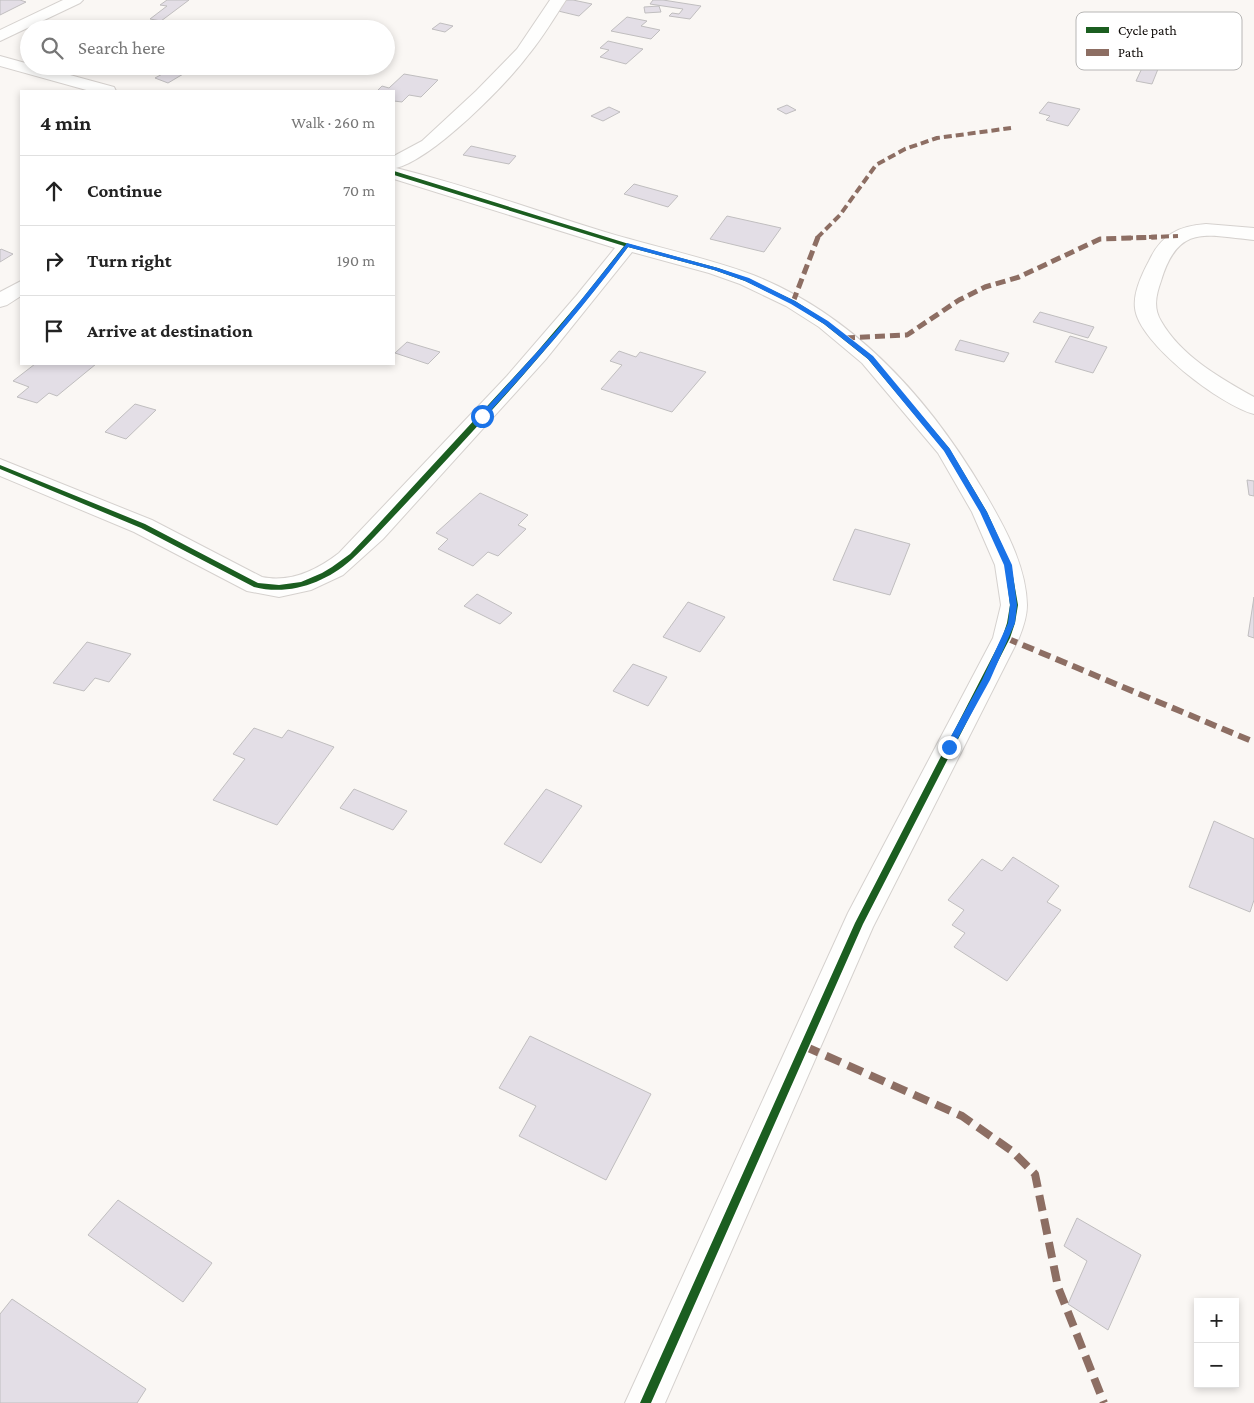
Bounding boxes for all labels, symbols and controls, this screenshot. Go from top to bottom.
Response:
legend [1076,12,1242,70]
search box [20,20,395,75]
text: Cycle path [1118,22,1177,38]
icon: search [38,34,66,62]
text: Search here [78,37,165,58]
text: Path [1118,44,1144,60]
text: 4 min [40,111,91,135]
text: Walk · 260 m [291,114,375,131]
icon: ahead [40,177,68,205]
text: Continue [87,180,162,201]
text: 70 m [343,182,375,199]
icon: right [40,247,68,275]
text: Turn right [87,250,172,271]
text: 190 m [337,252,375,269]
icon: arrive [40,317,68,345]
text: Arrive at destination [87,320,253,341]
route start [471,405,494,428]
route end [938,736,961,759]
map controls [1194,1298,1239,1388]
button: + [1194,1298,1239,1343]
button: − [1194,1343,1239,1388]

